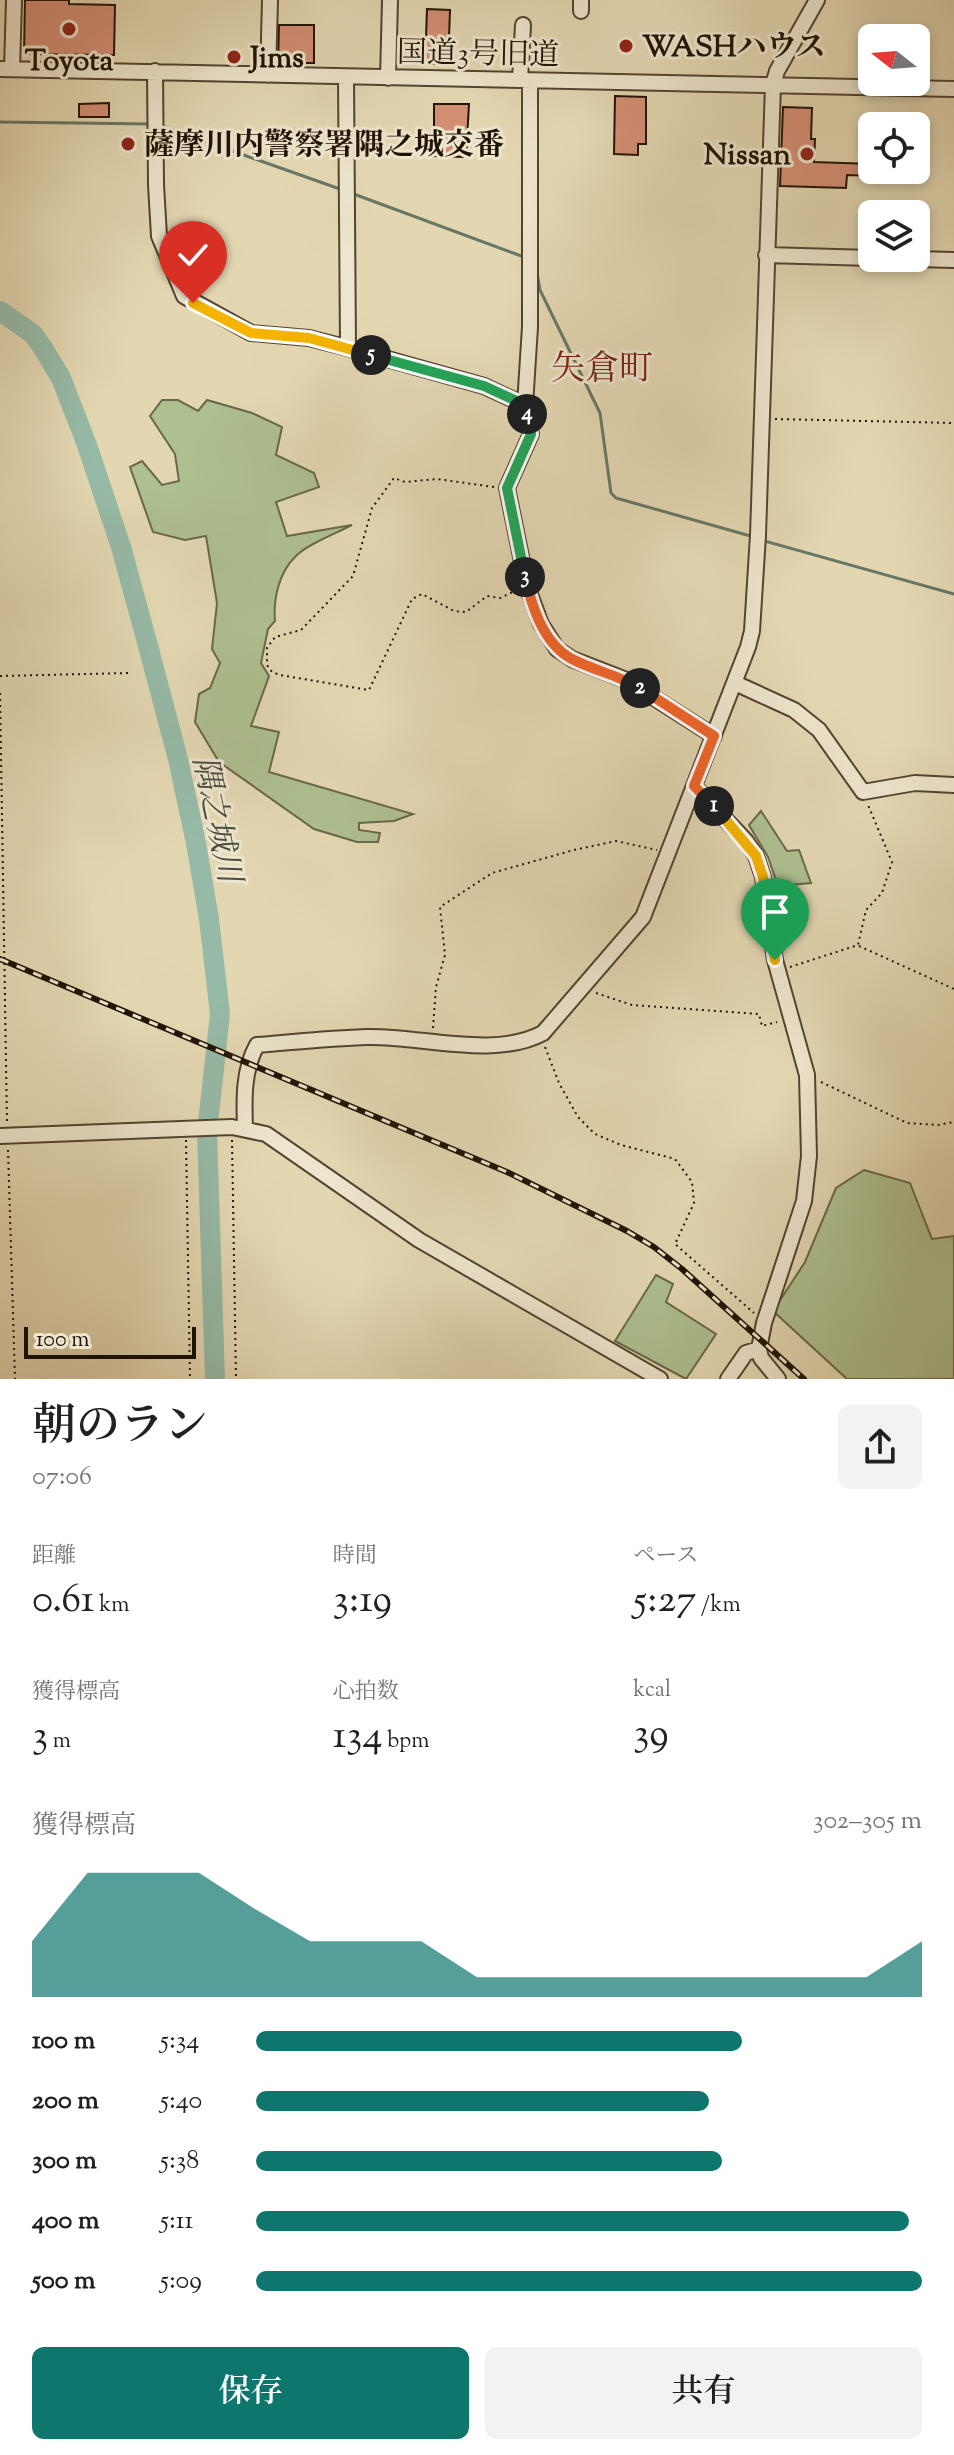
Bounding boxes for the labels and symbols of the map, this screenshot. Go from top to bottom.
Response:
marker: Toyota [60,20,78,38]
north arrow [858,24,930,96]
place label: WASHハウス [642,27,826,70]
street label: 国道3号旧道 [397,33,559,78]
marker: WASHハウス [617,37,635,55]
place label: Jims [248,38,304,81]
place label: Toyota [25,41,114,84]
marker: Jims [225,48,243,66]
place label: 薩摩川内警察署隅之城交番 [144,125,504,168]
marker: 薩摩川内警察署隅之城交番 [119,135,137,153]
place label: Nissan [704,135,791,178]
marker: Nissan [798,145,816,163]
pin [159,221,227,303]
pin: 5 [351,335,391,375]
district label: 矢倉町 [551,346,653,395]
pin: 4 [507,394,547,434]
pin: 3 [505,557,545,597]
pin: 2 [620,668,660,708]
water label: 隅之城川 [179,752,251,890]
pin: 1 [694,786,734,826]
pin [741,878,809,960]
scale bar [24,1323,196,1359]

